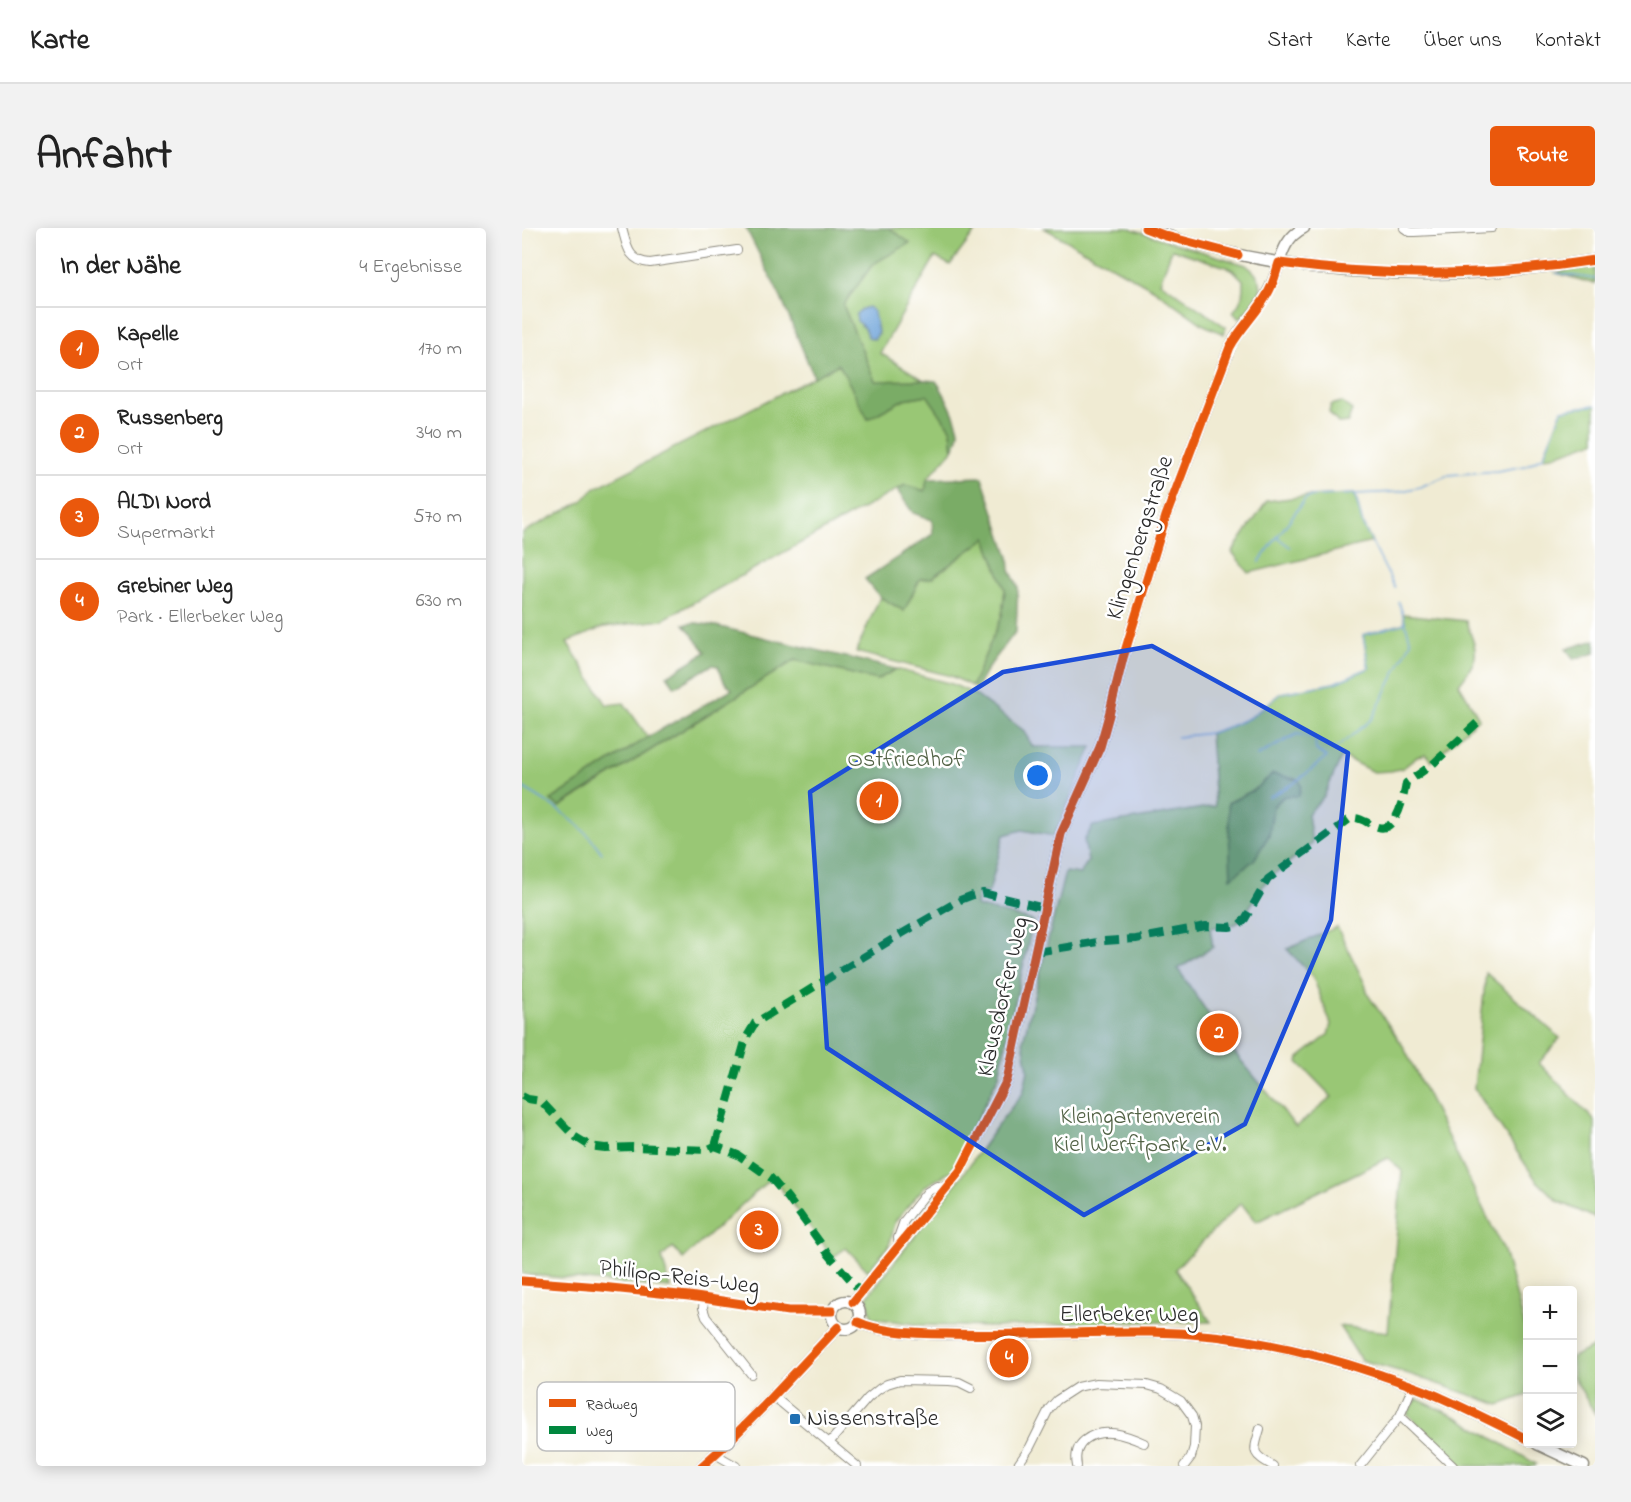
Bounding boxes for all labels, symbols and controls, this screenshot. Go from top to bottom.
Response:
text: Karte [30,21,89,62]
text: Start [1267,26,1313,56]
text: Karte [1346,26,1390,56]
text: Über uns [1423,26,1502,56]
text: Kontakt [1535,26,1601,56]
text: Anfahrt [36,126,172,187]
button: Route [1490,126,1595,186]
text: In der Nähe [60,248,181,286]
text: 4 Ergebnisse [359,253,462,282]
text: Kapelle [117,319,179,351]
text: 1 [76,335,83,364]
text: 170 m [418,335,462,364]
text: Ort [117,351,143,380]
text: Russenberg [117,403,223,435]
text: 2 [75,419,84,448]
text: 340 m [416,419,462,448]
text: Ort [117,435,143,464]
street label: Klingenbergstraße [1098,451,1184,625]
text: ALDI Nord [117,487,211,519]
text: 3 [75,503,84,532]
text: 570 m [413,503,462,532]
text: Supermarkt [117,519,215,548]
text: Grebiner Weg [117,571,233,603]
text: 4 [75,587,84,616]
text: 630 m [416,587,462,616]
text: Park · Ellerbeker Weg [117,603,283,632]
park label: Ostfriedhof [847,743,966,778]
your location [1023,761,1052,790]
pin: 1 [860,778,898,824]
street label: Klausdorfer Weg [969,913,1039,1081]
pin: 2 [1200,1010,1238,1056]
park label: Kleingartenverein Kiel Werftpark e.V. [1053,1100,1227,1163]
pin: 3 [740,1208,778,1252]
street label: Philipp-Reis-Weg [597,1251,761,1305]
map controls [1523,1286,1577,1448]
button: + [1523,1286,1577,1340]
street label: Ellerbeker Weg [1059,1298,1199,1333]
pin: 4 [990,1336,1028,1380]
button: − [1523,1340,1577,1394]
legend [537,1382,735,1451]
text: Radweg [586,1393,637,1417]
button: layers [1523,1394,1577,1448]
place label: Nissenstraße [807,1402,939,1437]
marker: Nissenstraße [788,1412,802,1426]
text: Weg [586,1420,613,1444]

